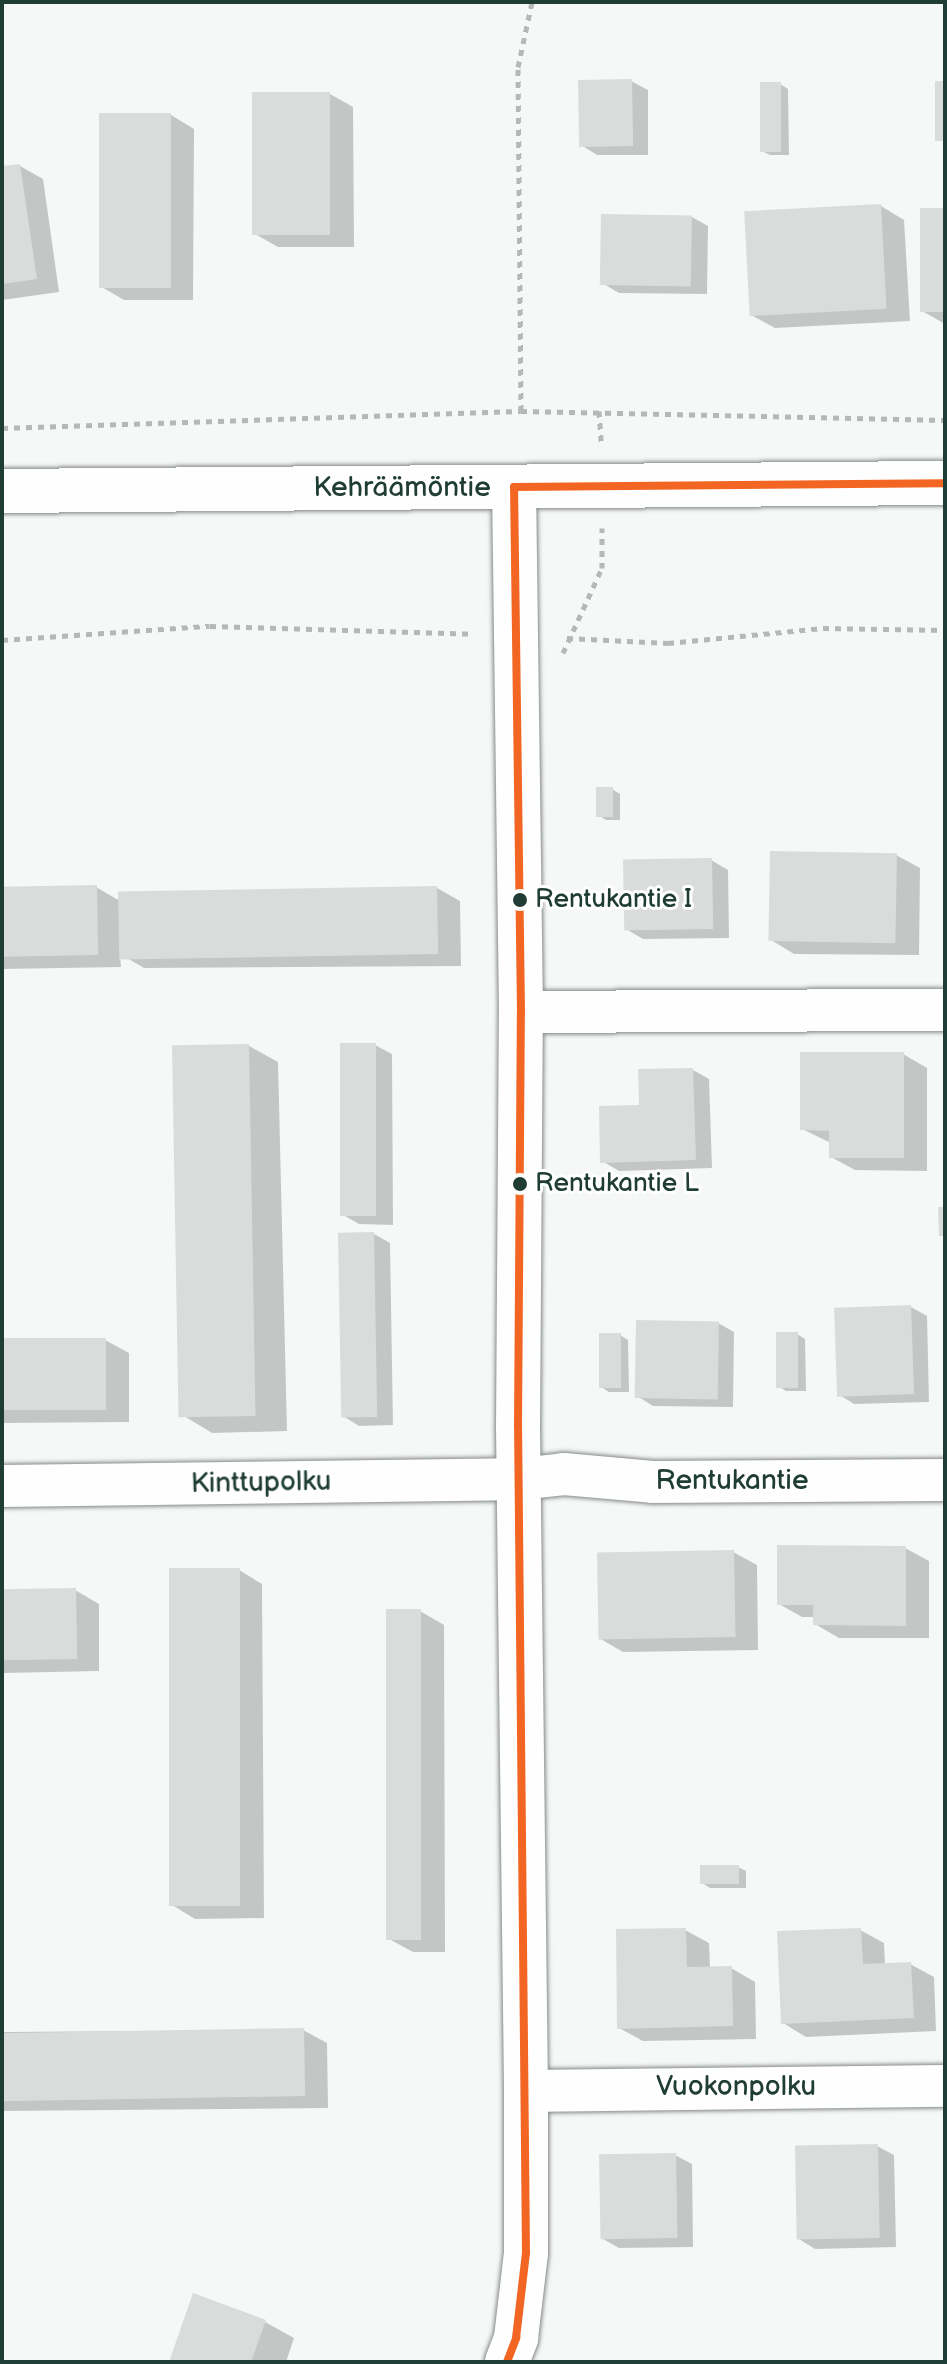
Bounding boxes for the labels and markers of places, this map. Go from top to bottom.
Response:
place label: Rentukantie I [535,884,692,916]
marker: Rentukantie I [512,892,528,908]
place label: Rentukantie L [535,1168,699,1200]
marker: Rentukantie L [512,1176,528,1192]

